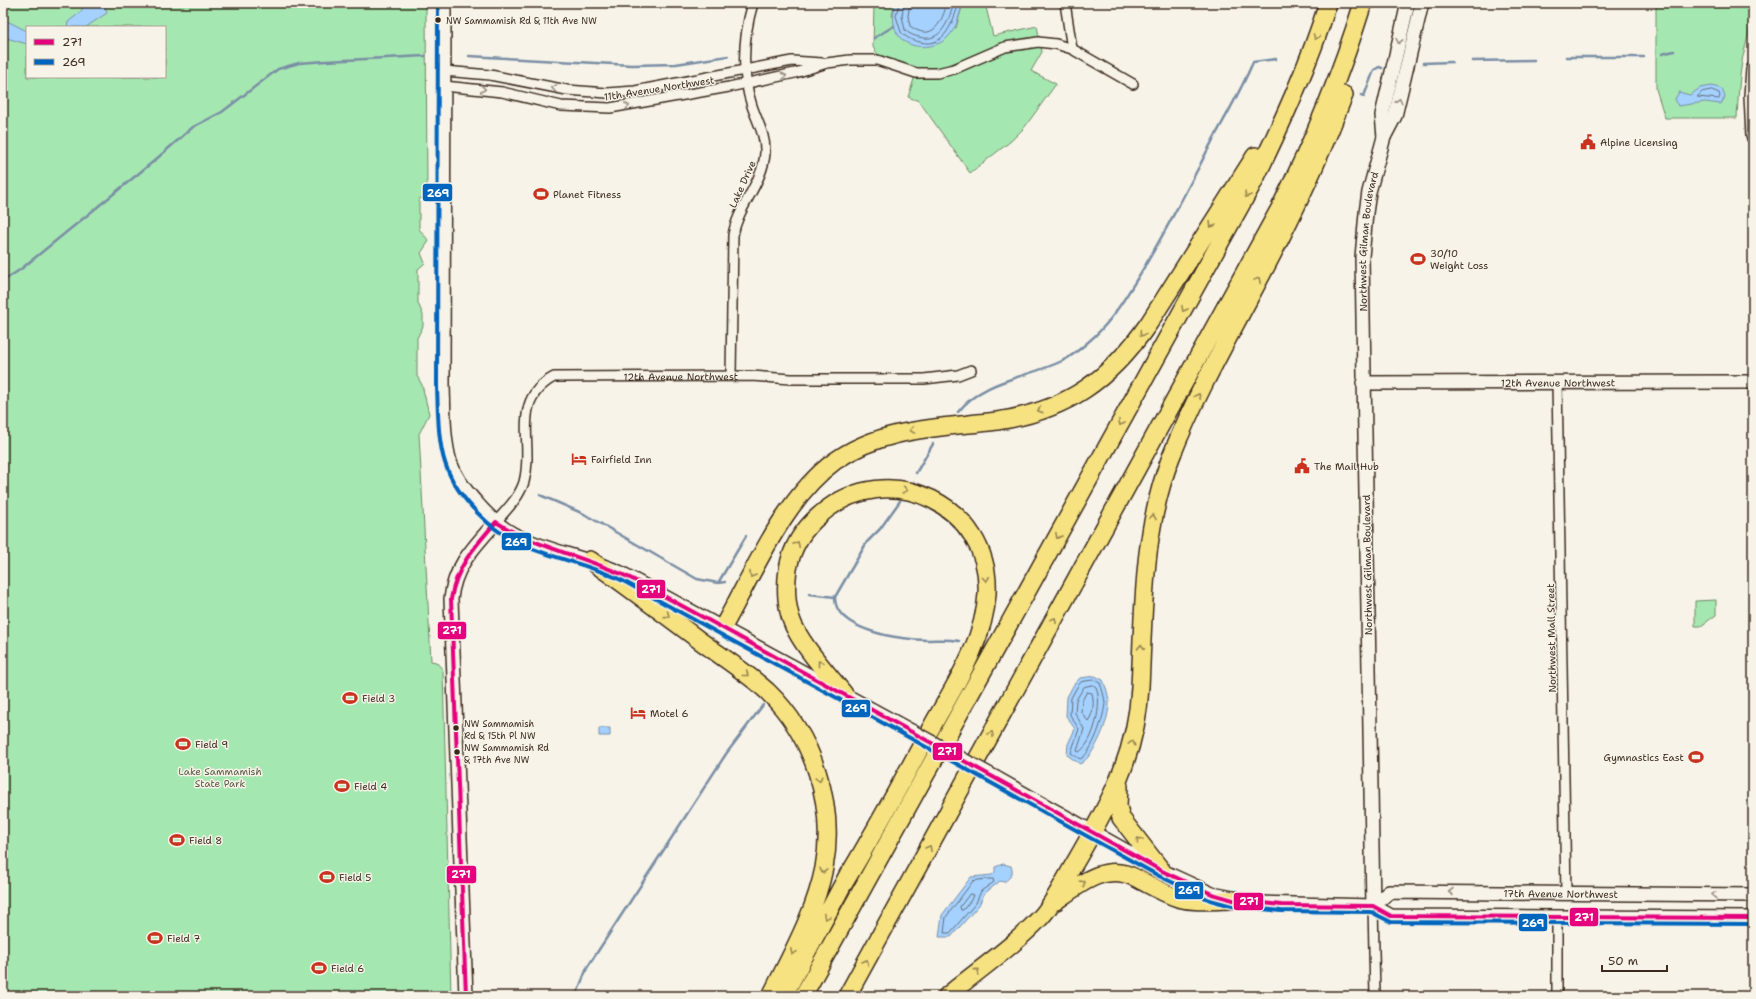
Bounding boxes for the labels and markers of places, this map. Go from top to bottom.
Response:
marker: NW Sammamish Rd & 11th Ave NW [433,15,443,25]
place label: NW Sammamish Rd & 11th Ave NW [446,15,597,27]
public building icon: Alpine Licensing [1579,133,1597,151]
place label: Alpine Licensing [1600,136,1678,149]
sports icon: Planet Fitness [532,185,550,203]
place label: Planet Fitness [553,188,621,201]
place label: 30/10 Weight Loss [1430,247,1488,272]
sports icon: 30/10 Weight Loss [1409,250,1427,268]
hotel icon: Fairfield Inn [570,450,588,468]
place label: Fairfield Inn [591,453,652,466]
public building icon: The Mail Hub [1293,457,1311,475]
place label: The Mail Hub [1314,460,1379,473]
sports icon: Field 3 [341,689,359,707]
place label: Field 3 [362,692,395,705]
hotel icon: Motel 6 [629,704,647,722]
place label: Motel 6 [650,707,689,720]
place label: NW Sammamish Rd & 15th Pl NW [464,718,536,742]
marker: NW Sammamish Rd & 15th Pl NW [451,723,461,733]
sports icon: Field 9 [174,735,192,753]
place label: Field 9 [195,738,228,751]
place label: NW Sammamish Rd & 17th Ave NW [464,742,549,766]
marker: NW Sammamish Rd & 17th Ave NW [452,747,462,757]
sports icon: Gymnastics East [1687,748,1705,766]
place label: Gymnastics East [1604,751,1684,764]
sports icon: Field 4 [333,777,351,795]
place label: Field 4 [354,780,387,793]
sports icon: Field 8 [168,831,186,849]
place label: Field 8 [189,834,222,847]
sports icon: Field 5 [318,868,336,886]
place label: Field 5 [339,871,372,884]
sports icon: Field 7 [146,929,164,947]
place label: Field 7 [167,932,200,945]
sports icon: Field 6 [310,959,328,977]
place label: Field 6 [331,962,364,975]

